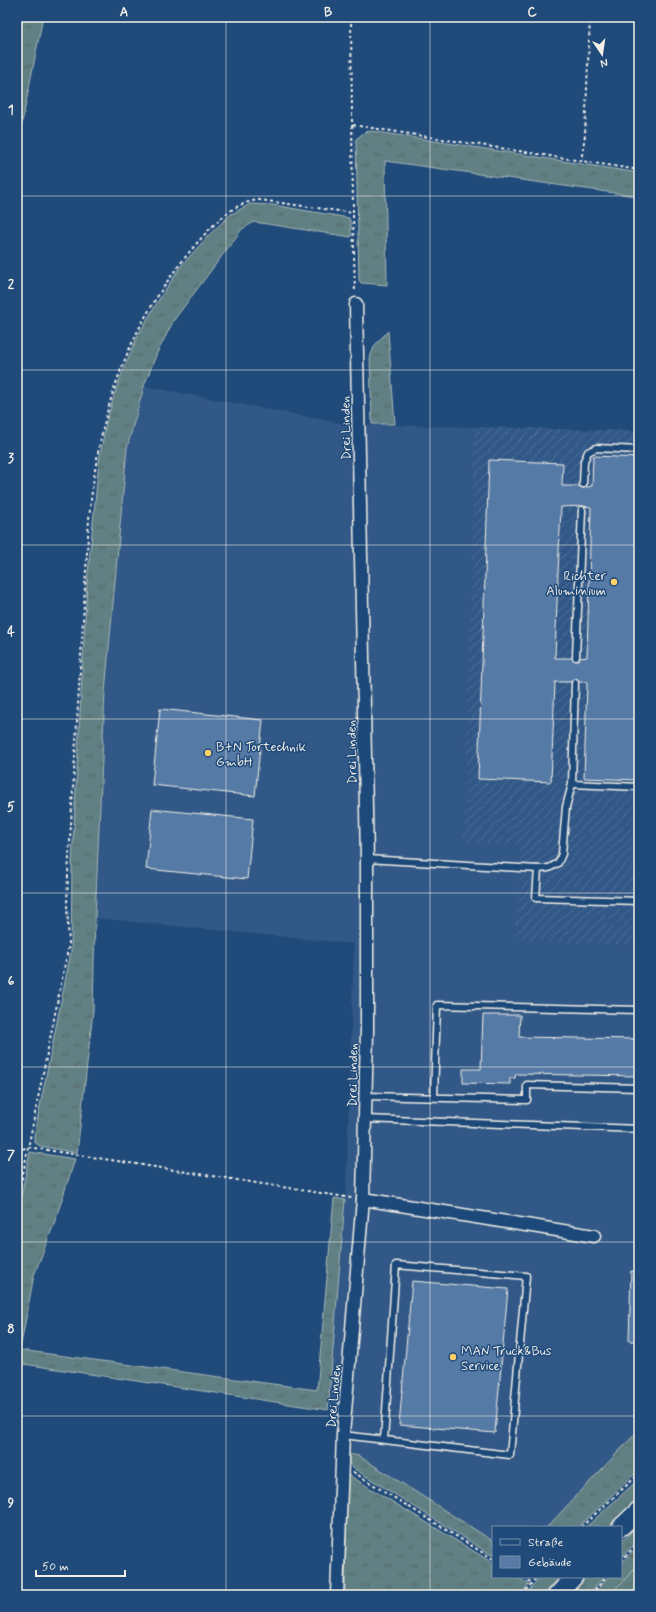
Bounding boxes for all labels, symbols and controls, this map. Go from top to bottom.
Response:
text: A [120,4,128,21]
text: B [324,4,333,21]
text: C [527,4,537,21]
north arrow [582,34,622,74]
text: N [599,55,609,70]
text: 1 [8,102,14,119]
text: 2 [8,276,15,293]
street label: Drei Linden [337,396,356,460]
text: 3 [8,450,14,467]
place label: Richter Aluminium [546,568,607,600]
marker: Richter Aluminium [609,577,619,587]
text: 4 [7,624,15,641]
street label: Drei Linden [343,720,362,784]
place label: B+N Tortechnik GmbH [216,739,307,771]
marker: B+N Tortechnik GmbH [203,748,213,758]
text: 5 [7,799,15,816]
text: 6 [8,973,15,990]
street label: Drei Linden [344,1043,363,1107]
text: 7 [7,1147,15,1164]
text: 8 [7,1321,15,1338]
place label: MAN Truck&Bus Service [461,1343,552,1375]
marker: MAN Truck&Bus Service [448,1352,458,1362]
street label: Drei Linden [323,1363,346,1429]
text: 9 [8,1495,15,1512]
legend [492,1526,622,1578]
text: Straße [528,1535,563,1551]
scale bar [36,1552,125,1578]
text: Gebäude [528,1555,571,1571]
text: 50 m [42,1559,69,1575]

